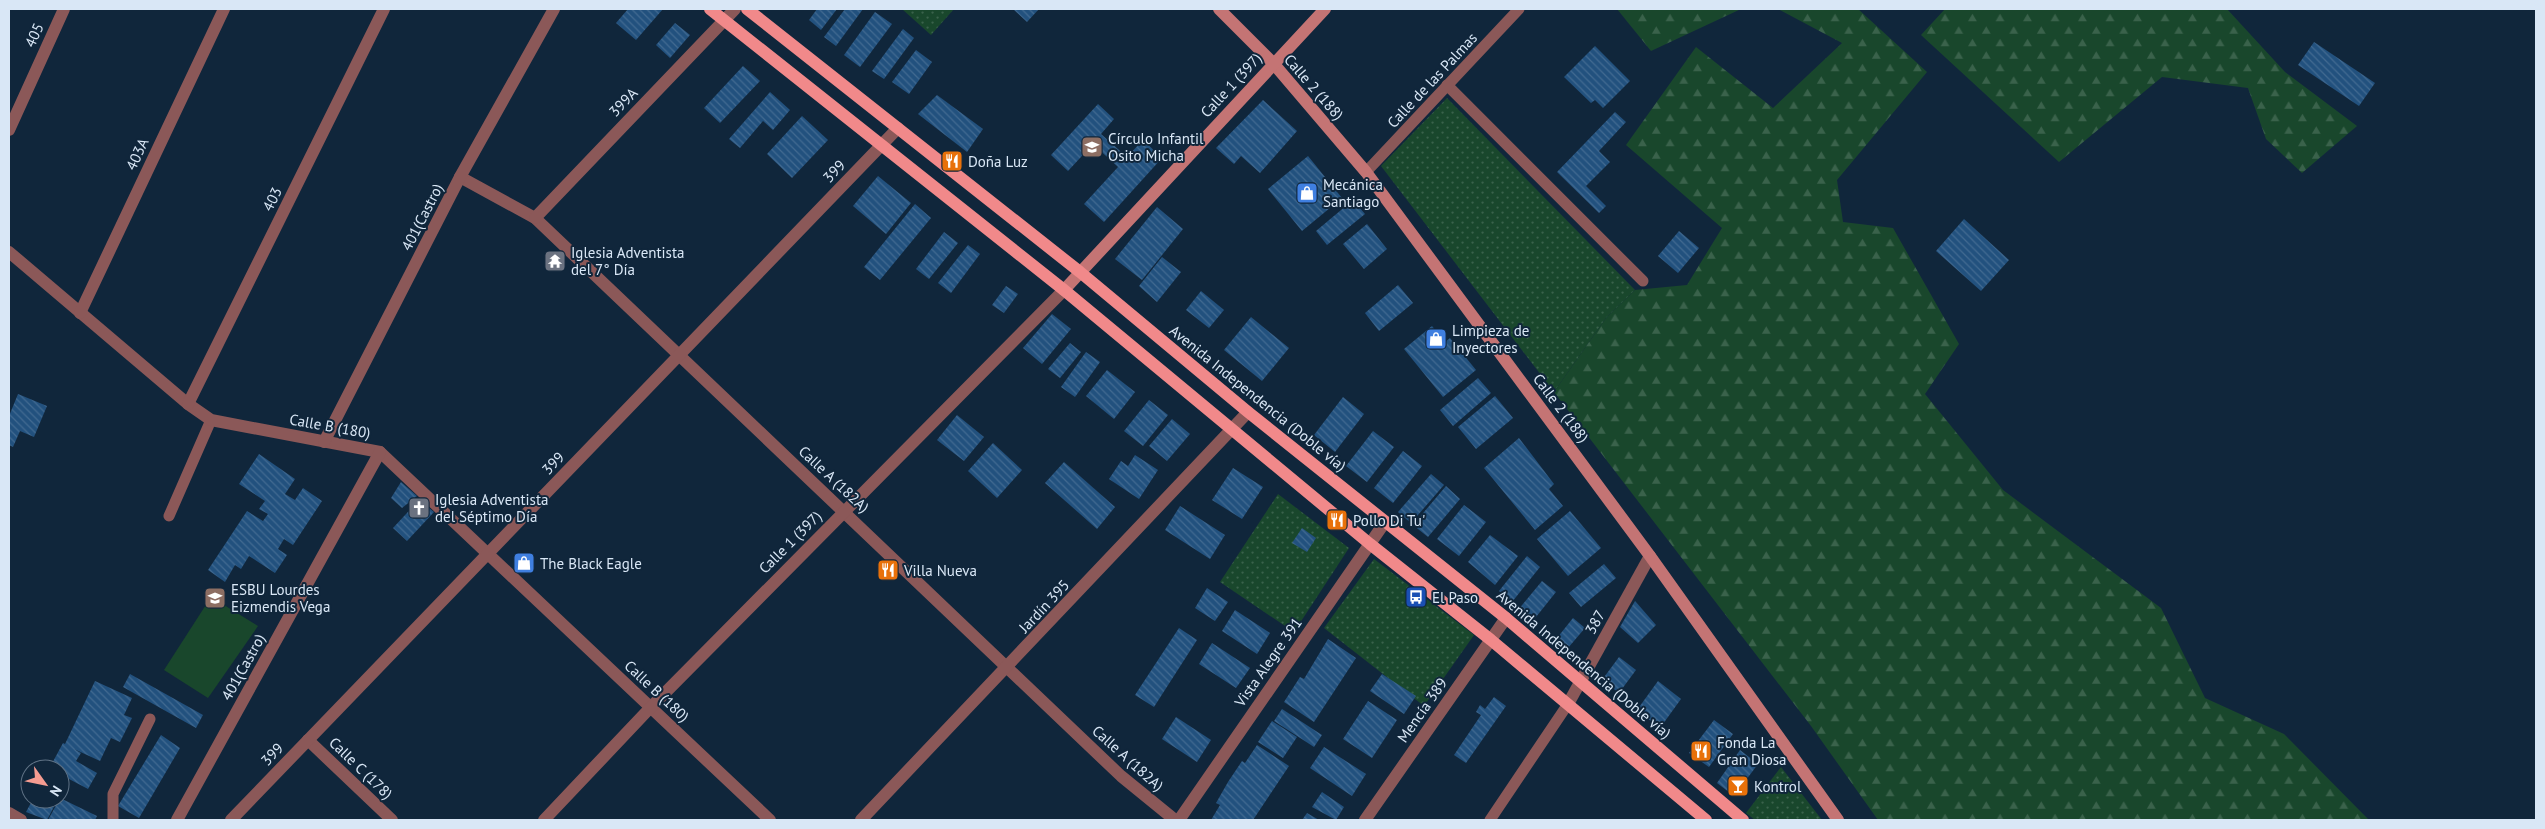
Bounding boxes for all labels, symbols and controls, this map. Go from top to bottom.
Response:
street label: 405 [20,20,48,50]
street label: Calle de las Palmas [1383,28,1481,132]
street label: Calle 1 (397) [1196,49,1266,121]
street label: Calle 2 (188) [1280,50,1348,124]
street label: 399A [605,83,642,121]
place label: Círculo Infantil Osito Micha [1108,129,1204,165]
street label: 403A [121,135,153,173]
school or university icon: Círculo Infantil Osito Micha [1080,135,1104,159]
restaurant icon: Doña Luz [940,149,964,173]
place label: Doña Luz [968,152,1028,171]
street label: 399 [819,156,849,186]
place label: Mecánica Santiago [1323,175,1383,211]
street label: 401(Castro) [397,180,447,254]
shop icon: Mecánica Santiago [1295,181,1319,205]
street label: 403 [258,184,286,214]
place label: Iglesia Adventista del 7° Día [571,243,684,279]
temple icon: Iglesia Adventista del 7° Día [543,249,567,273]
street label: Avenida Independencia (Doble vía) [1166,321,1350,475]
place label: Limpieza de Inyectores [1452,321,1529,357]
shop icon: Limpieza de Inyectores [1424,327,1448,351]
street label: Calle 2 (188) [1529,370,1593,446]
street label: Calle B (180) [288,410,372,442]
street label: Calle A (182A) [795,442,873,516]
street label: 399 [538,448,568,478]
place label: Iglesia Adventista del Séptimo Día [435,490,548,526]
church icon: Iglesia Adventista del Séptimo Día [407,496,431,520]
street label: Calle 1 (397) [755,507,825,577]
restaurant icon: Pollo Di Tu' [1325,508,1349,532]
place label: Pollo Di Tu' [1353,511,1425,530]
shop icon: The Black Eagle [512,551,536,575]
place label: The Black Eagle [540,554,642,573]
restaurant icon: Villa Nueva [876,558,900,582]
place label: Villa Nueva [903,561,977,580]
street label: Jardín 395 [1014,575,1073,637]
place label: ESBU Lourdes Eizmendis Vega [231,580,330,616]
bus stop icon: El Paso [1404,585,1428,609]
street label: Avenida Independencia (Doble vía) [1493,585,1675,743]
school or university icon: ESBU Lourdes Eizmendis Vega [203,586,227,610]
place label: El Paso [1432,588,1478,607]
street label: 387 [1581,607,1609,637]
street label: Vista Alegre 391 [1230,614,1306,711]
street label: 401(Castro) [217,630,269,704]
street label: Calle B (180) [621,656,693,726]
street label: Mencía 389 [1393,674,1451,746]
street label: Calle A (182A) [1088,721,1168,795]
street label: Calle C (178) [325,733,397,803]
place label: Fonda La Gran Diosa [1717,733,1787,769]
street label: 399 [257,739,287,769]
restaurant icon: Fonda La Gran Diosa [1689,739,1713,763]
north arrow [20,759,70,809]
bar icon: Kontrol [1726,774,1750,798]
place label: Kontrol [1754,777,1802,796]
text: N [46,782,66,800]

